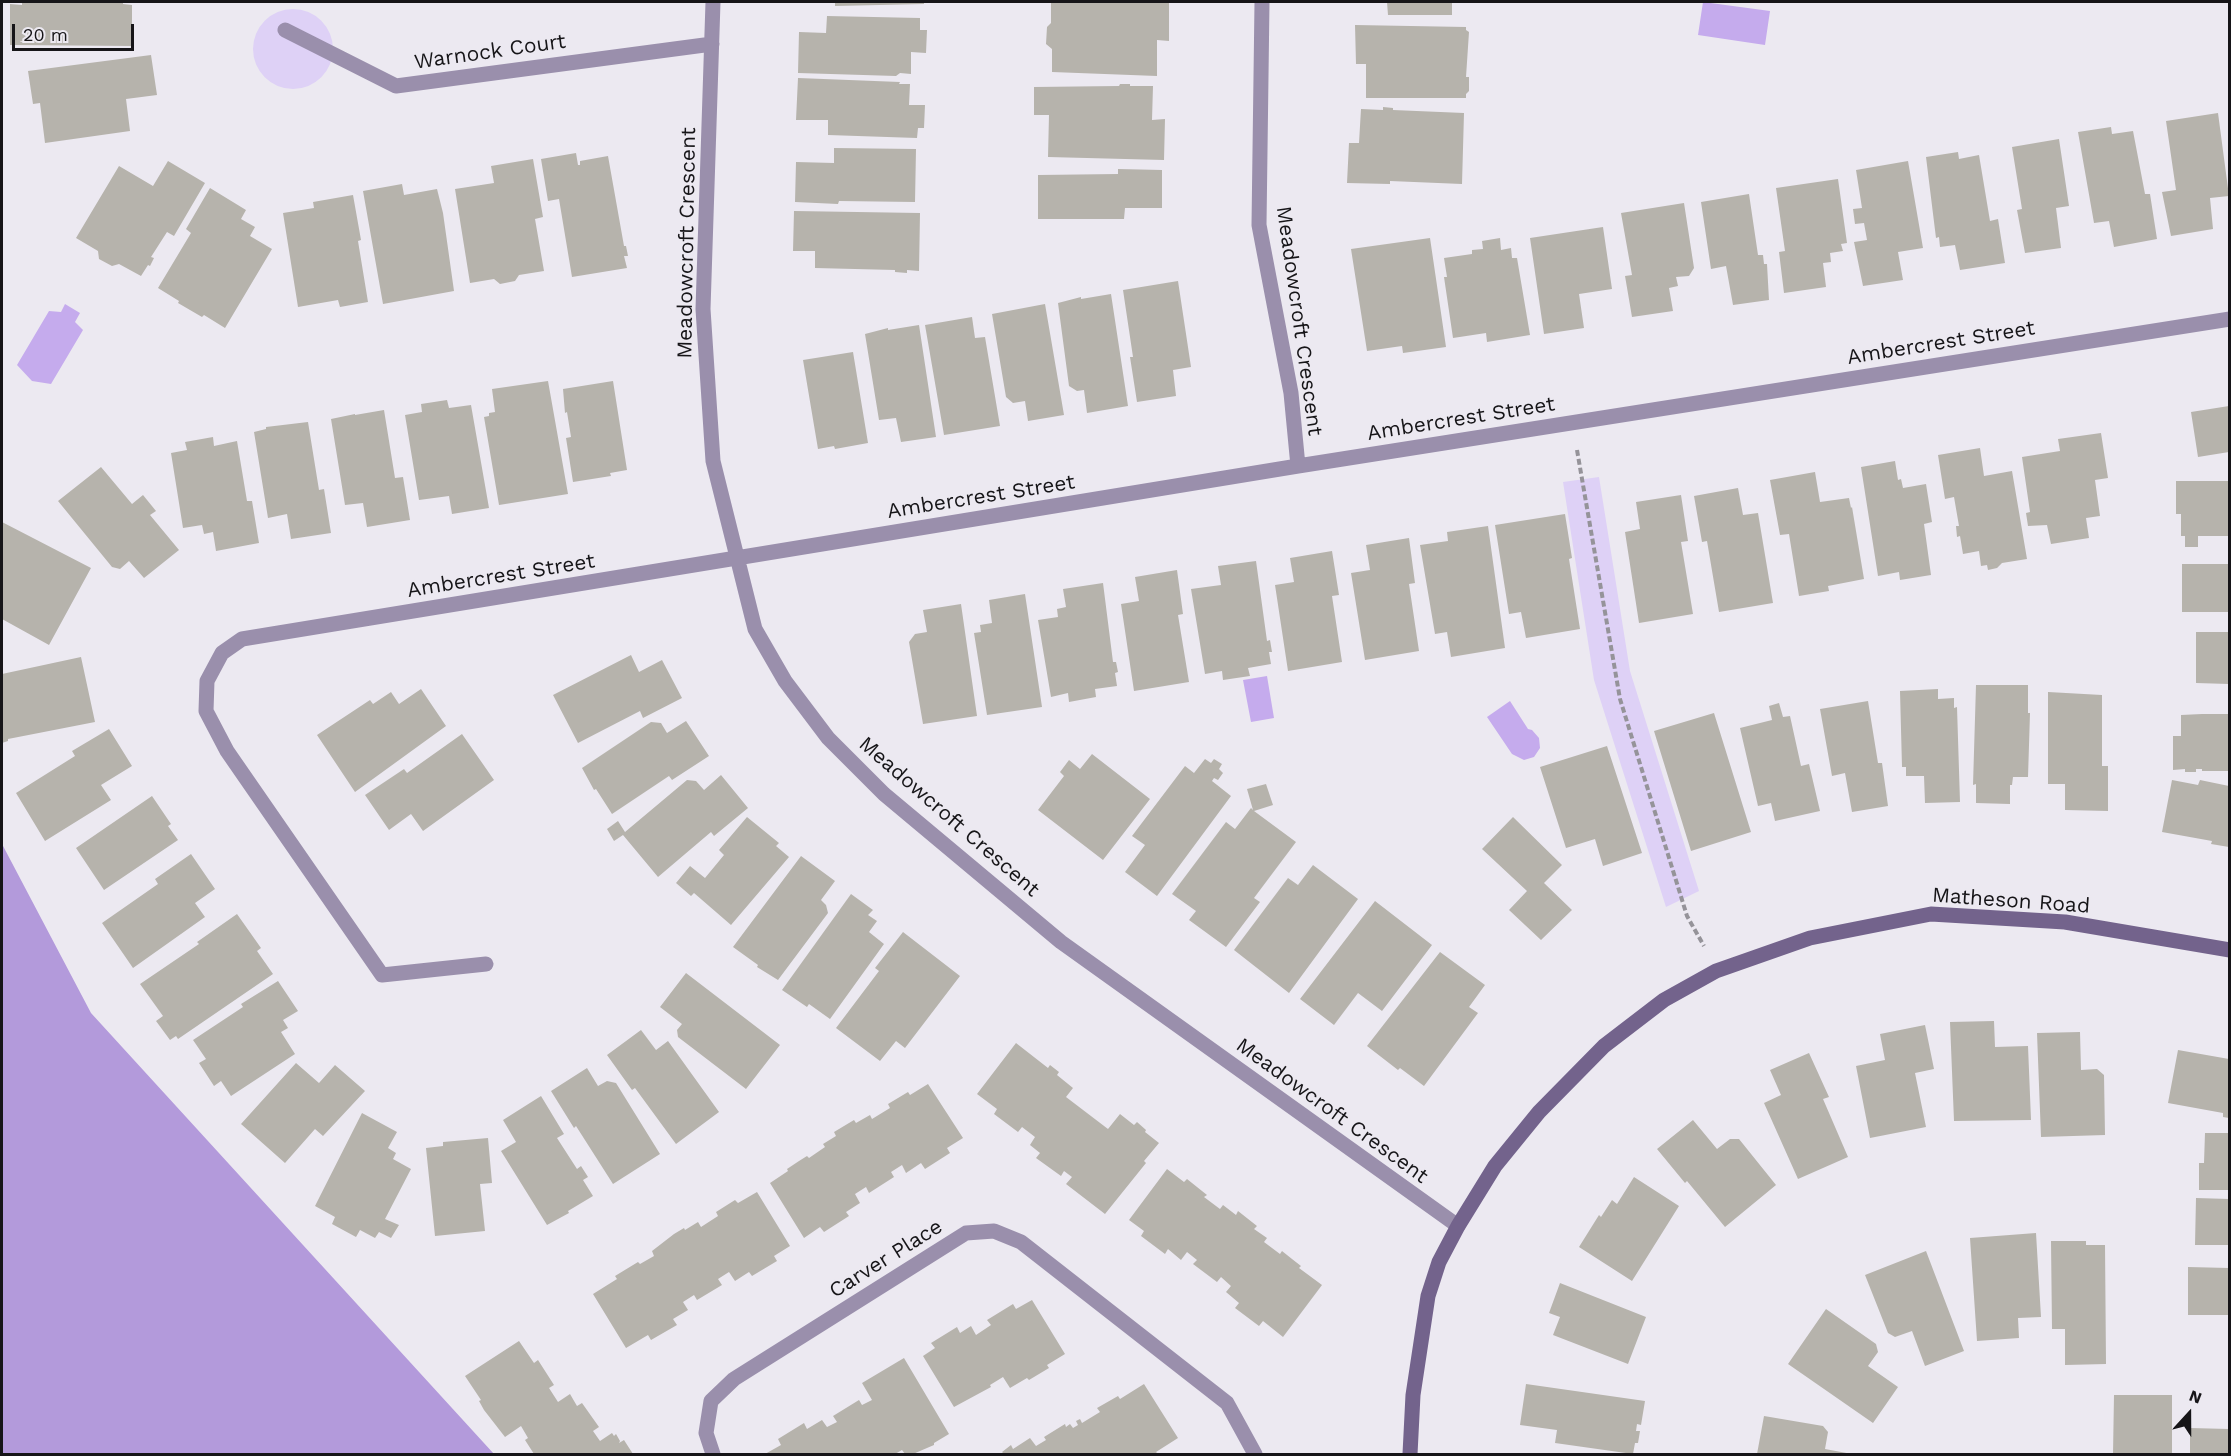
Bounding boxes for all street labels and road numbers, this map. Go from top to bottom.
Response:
street label: Warnock Court [413,29,567,75]
street label: Meadowcroft Crescent [672,127,702,359]
street label: Meadowcroft Crescent [1270,205,1328,437]
street label: Ambercrest Street [1845,316,2037,370]
street label: Ambercrest Street [1365,392,1557,446]
street label: Ambercrest Street [885,470,1077,524]
street label: Ambercrest Street [405,549,597,603]
street label: Meadowcroft Crescent [853,732,1045,902]
street label: Matheson Road [1931,883,2091,919]
street label: Meadowcroft Crescent [1231,1033,1433,1189]
street label: Carver Place [825,1214,947,1304]

